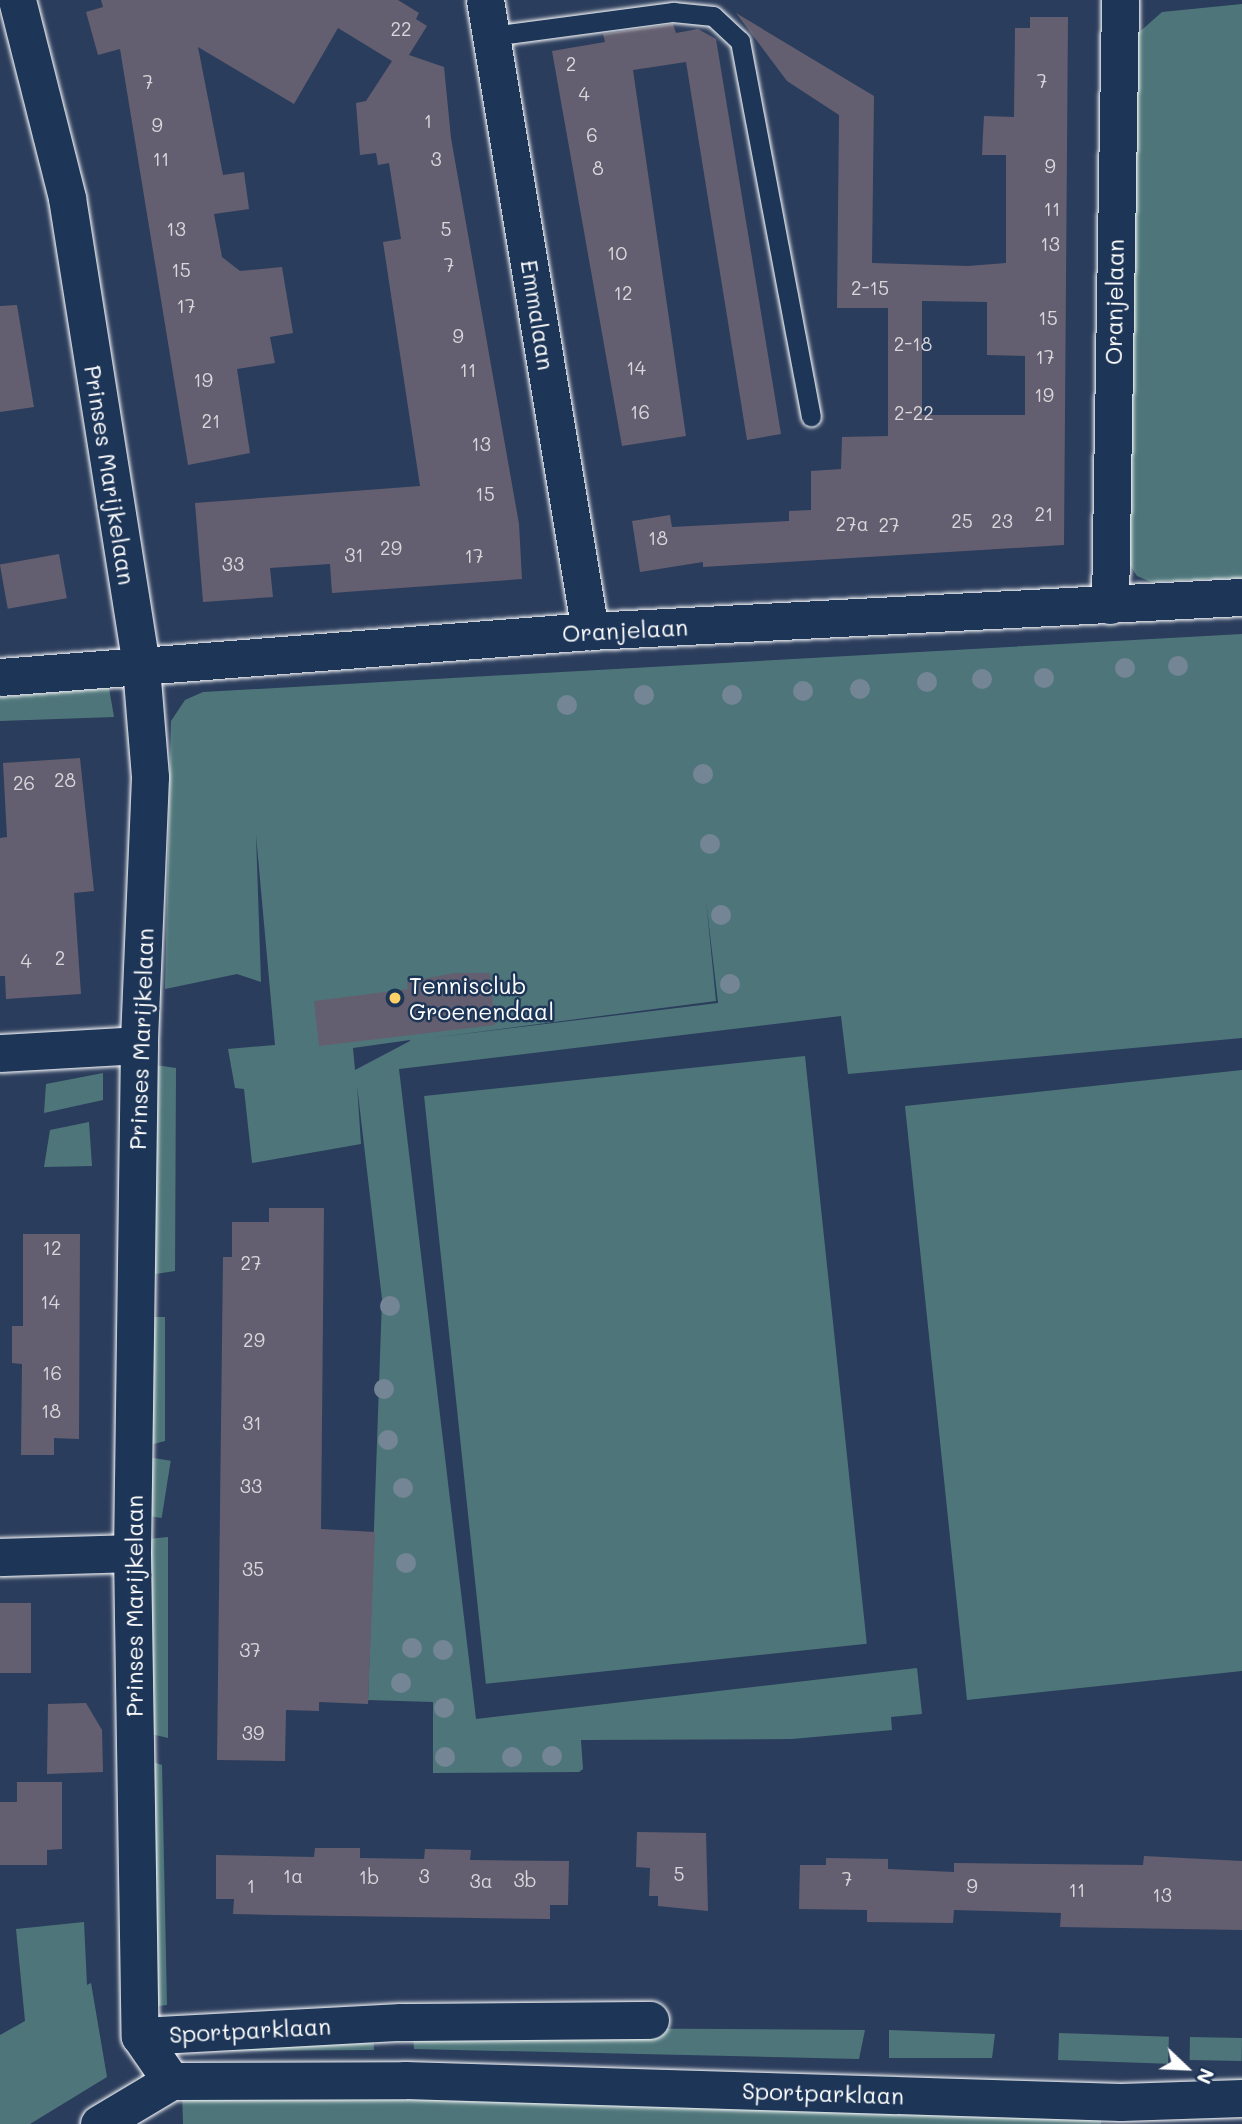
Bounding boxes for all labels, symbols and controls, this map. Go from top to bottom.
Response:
house number: 22 [390,18,412,40]
house number: 2 [566,53,576,75]
house number: 7 [1037,70,1047,92]
house number: 7 [143,71,153,93]
house number: 4 [578,83,590,105]
house number: 1 [424,110,432,132]
house number: 9 [151,114,163,136]
house number: 6 [586,124,598,146]
house number: 11 [153,148,169,170]
house number: 3 [430,148,442,170]
house number: 9 [1044,155,1056,177]
house number: 8 [592,157,604,179]
house number: 11 [1044,198,1060,220]
house number: 13 [166,218,186,240]
house number: 5 [440,218,452,240]
house number: 13 [1040,233,1060,255]
street label: Oranjelaan [1099,239,1129,365]
house number: 10 [607,242,627,264]
house number: 7 [444,254,454,276]
street label: Emmalaan [516,258,560,372]
house number: 15 [171,259,191,281]
house number: 2-15 [851,277,889,299]
house number: 12 [613,282,633,304]
house number: 17 [176,295,196,317]
house number: 15 [1038,307,1058,329]
house number: 9 [452,325,464,347]
house number: 2-18 [894,333,932,355]
house number: 17 [1035,346,1055,368]
house number: 14 [626,357,646,379]
house number: 11 [460,359,476,381]
street label: Prinses Marijkelaan [79,363,141,587]
house number: 19 [193,369,213,391]
house number: 19 [1034,384,1054,406]
house number: 16 [630,401,650,423]
house number: 2-22 [894,402,934,424]
house number: 21 [201,410,221,432]
house number: 13 [471,433,491,455]
house number: 15 [475,483,495,505]
house number: 21 [1034,503,1054,525]
house number: 25 [951,510,973,532]
house number: 23 [991,510,1013,532]
house number: 27a [836,513,868,535]
house number: 27 [878,514,900,536]
house number: 18 [648,527,668,549]
house number: 29 [380,537,402,559]
house number: 31 [344,544,364,566]
house number: 17 [464,545,484,567]
house number: 33 [222,553,244,575]
street label: Oranjelaan [561,613,689,647]
house number: 28 [54,769,76,791]
house number: 26 [13,772,35,794]
street label: Prinses Marijkelaan [123,928,159,1150]
house number: 2 [55,947,65,969]
house number: 4 [20,950,32,972]
place label: Tennisclub Groenendaal [409,971,554,1025]
marker: Tennisclub Groenendaal [387,990,403,1006]
house number: 12 [42,1237,62,1259]
house number: 27 [240,1252,262,1274]
house number: 14 [40,1291,60,1313]
house number: 29 [243,1329,265,1351]
house number: 16 [42,1362,62,1384]
house number: 18 [41,1400,61,1422]
house number: 31 [242,1412,262,1434]
house number: 33 [240,1475,262,1497]
street label: Prinses Marijkelaan [120,1495,148,1717]
house number: 35 [242,1558,264,1580]
house number: 37 [239,1639,261,1661]
house number: 39 [242,1722,264,1744]
house number: 5 [673,1863,685,1885]
house number: 1a [283,1865,303,1887]
house number: 3 [418,1865,430,1887]
house number: 1b [359,1866,379,1888]
house number: 7 [842,1868,852,1890]
house number: 3b [513,1869,537,1891]
house number: 3a [470,1870,492,1892]
house number: 1 [247,1875,255,1897]
house number: 9 [966,1875,978,1897]
house number: 11 [1069,1879,1085,1901]
house number: 13 [1152,1884,1172,1906]
street label: Sportparklaan [168,2012,332,2048]
north arrow [1151,2033,1221,2103]
text: N [1191,2065,1220,2088]
street label: Sportparklaan [742,2076,904,2110]

